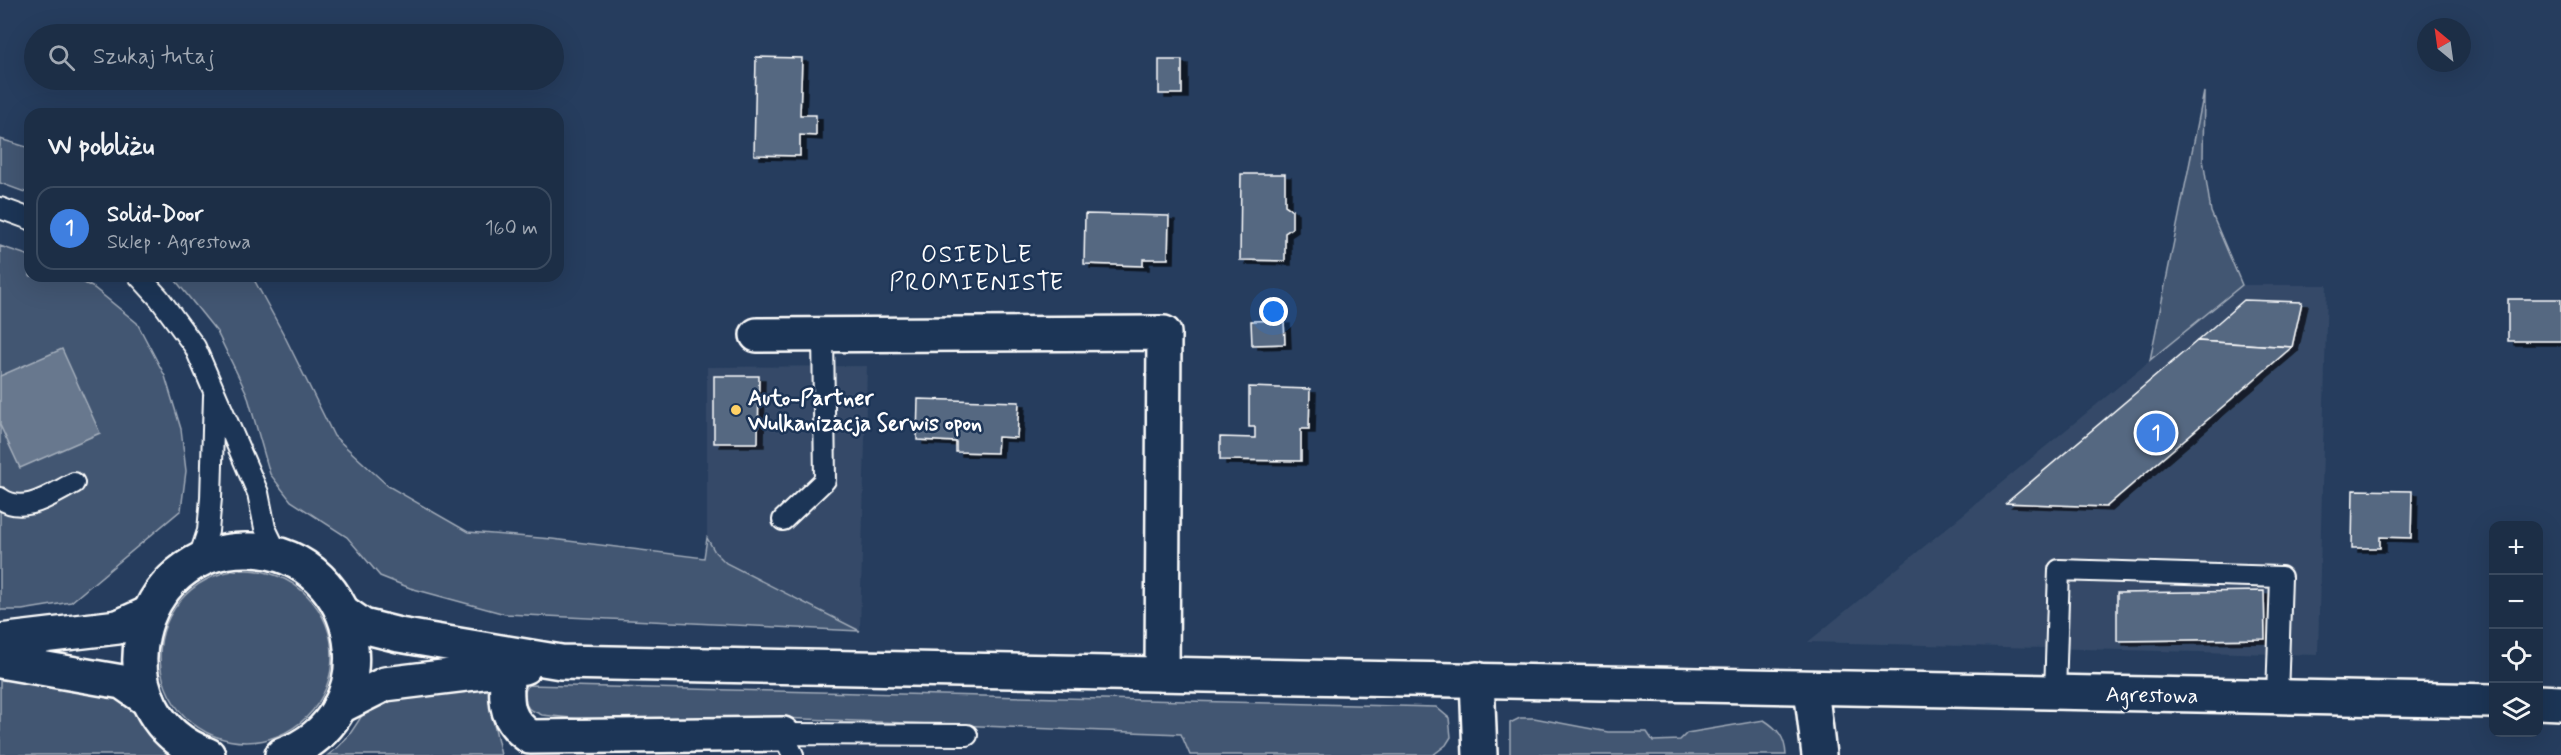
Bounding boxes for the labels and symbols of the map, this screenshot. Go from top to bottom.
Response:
north arrow [2417,18,2471,72]
district label: OSIEDLE PROMIENISTE [889,240,1065,299]
your location [1259,297,1288,326]
place label: Auto-Partner Wulkanizacja Serwis opon [747,385,982,438]
marker: Auto-Partner Wulkanizacja Serwis opon [729,403,743,417]
pin: 1 [2136,410,2176,456]
street label: Agrestowa [2105,681,2199,712]

